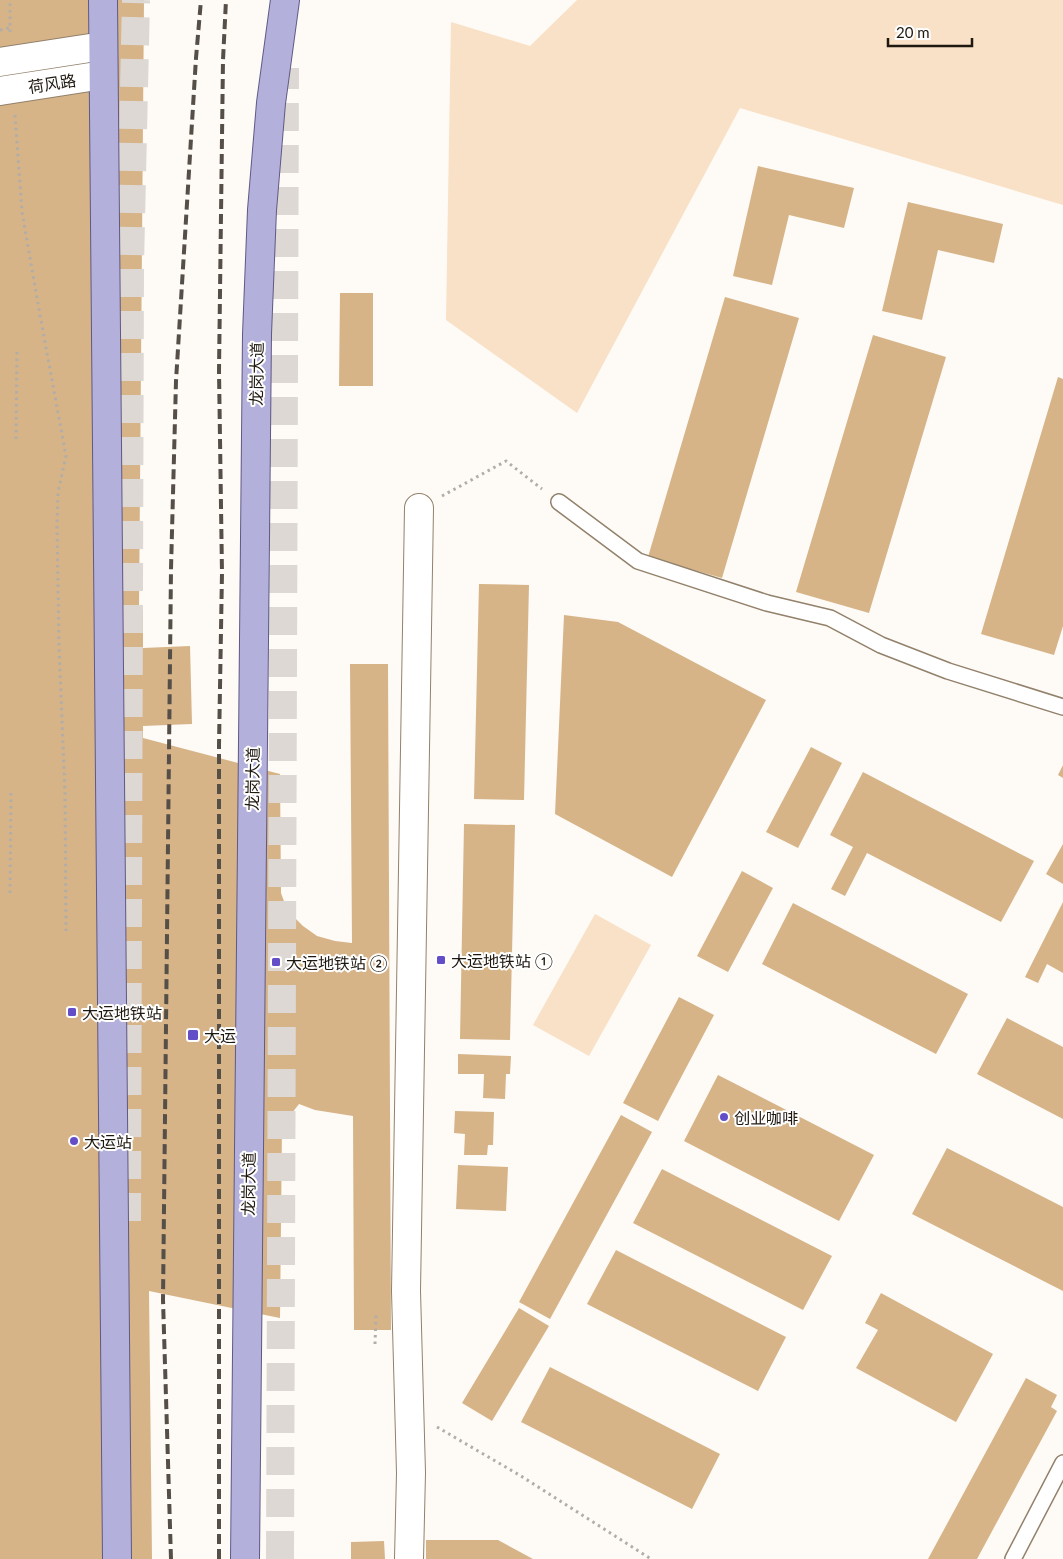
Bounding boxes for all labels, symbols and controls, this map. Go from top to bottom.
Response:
scale bar [888,15,972,47]
text: 20 m [896,23,930,41]
street label: 荷风路 [27,70,77,96]
street label: 龙岗大道 [246,342,266,406]
street label: 龙岗大道 [242,747,262,811]
place label: 大运地铁站 ① [451,951,553,970]
place label: 大运地铁站 ② [286,953,388,972]
marker: 大运地铁站 ① [435,954,447,966]
marker: 大运地铁站 ② [270,956,282,968]
place label: 大运地铁站 [82,1003,162,1022]
marker: 大运地铁站 [66,1006,78,1018]
place label: 大运 [204,1026,236,1045]
marker: 大运 [186,1028,200,1042]
place label: 创业咖啡 [734,1108,798,1127]
marker: 创业咖啡 [718,1111,730,1123]
place label: 大运站 [84,1132,132,1151]
marker: 大运站 [68,1135,80,1147]
street label: 龙岗大道 [238,1152,258,1216]

